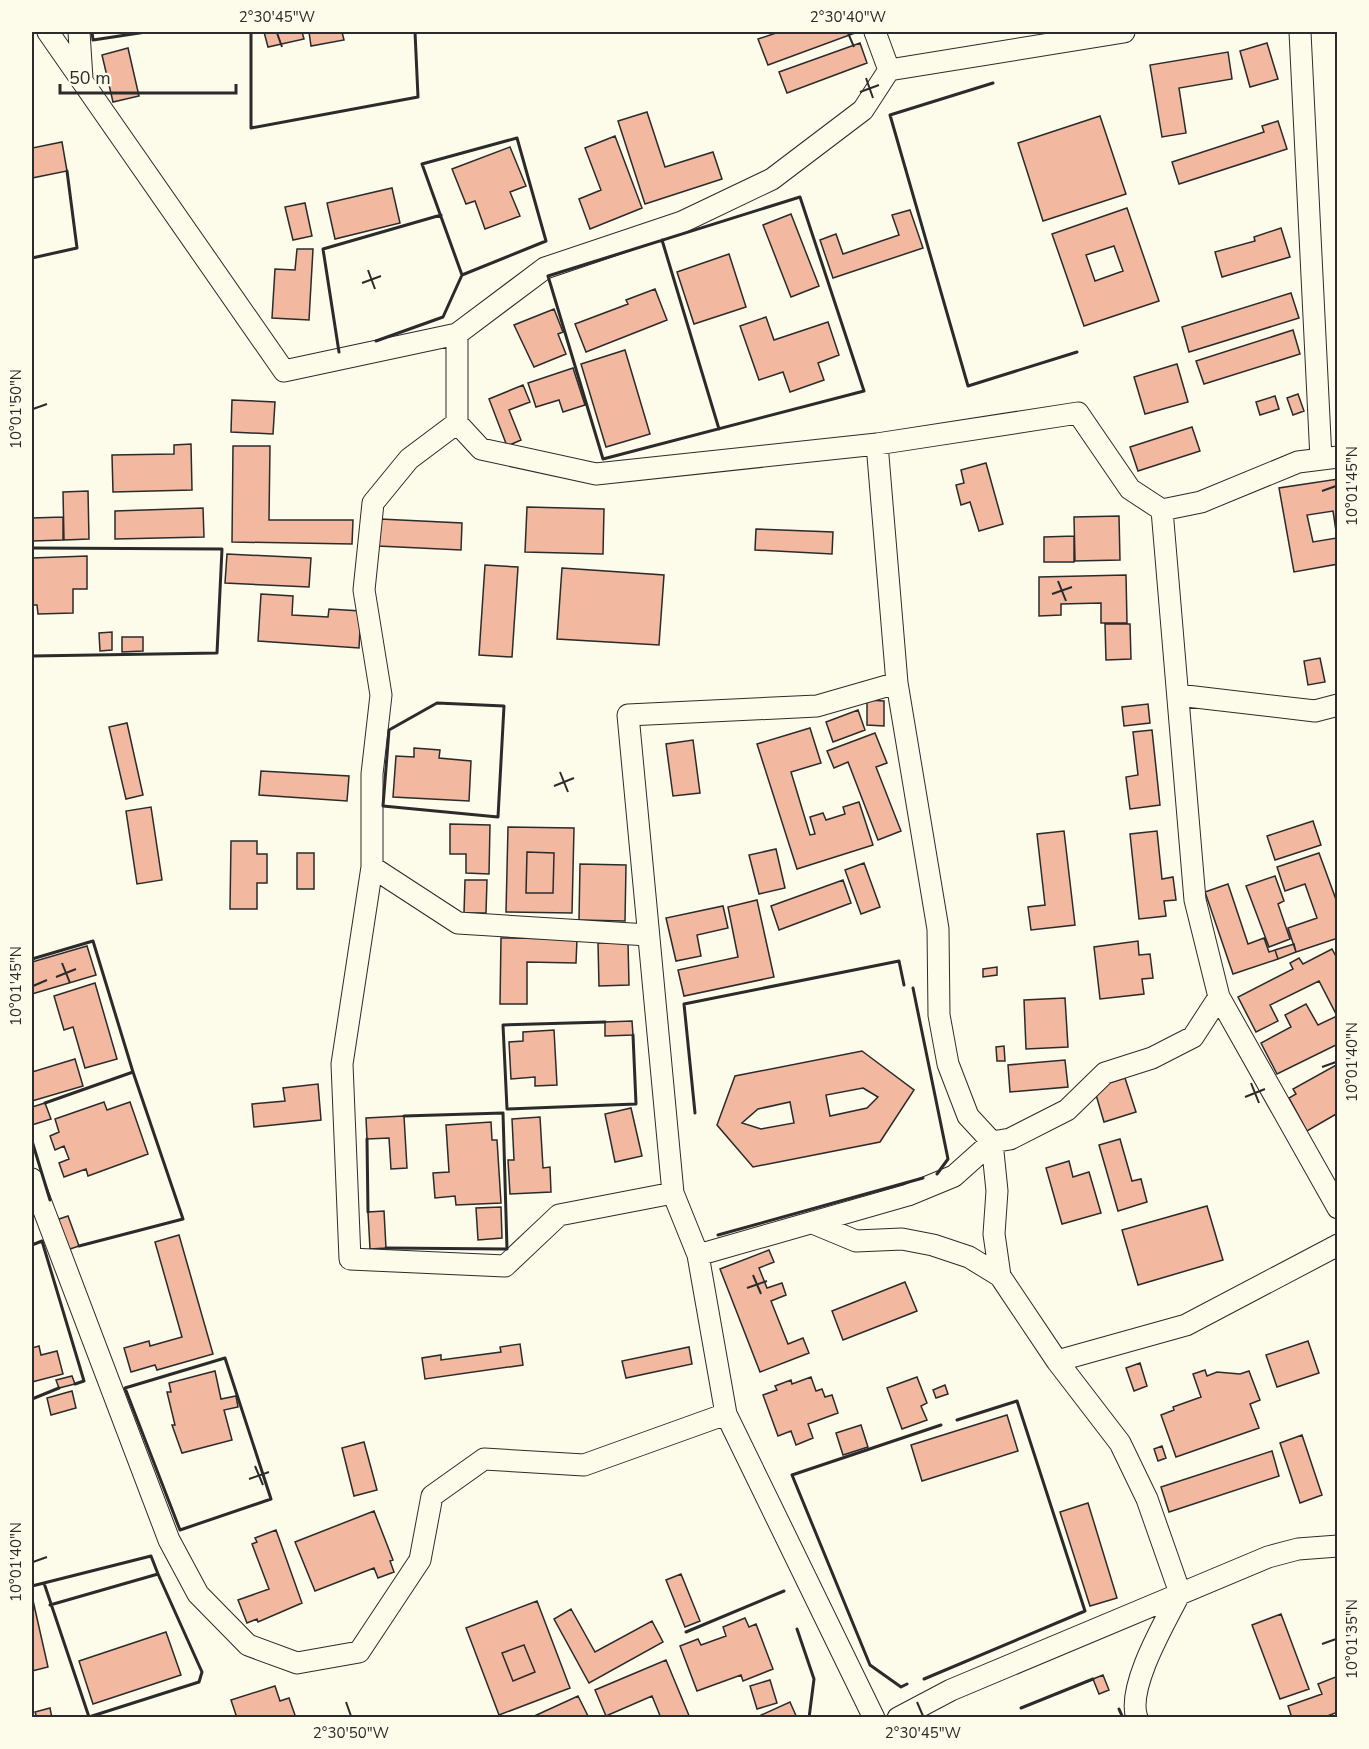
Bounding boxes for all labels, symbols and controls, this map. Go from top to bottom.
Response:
text: 2°30'45"W [239,7,316,27]
text: 2°30'40"W [810,7,887,27]
scale bar [60,57,236,95]
text: 50 m [69,66,111,90]
text: 10°01'50"N [6,369,26,449]
text: 10°01'45"N [1342,446,1362,526]
text: 10°01'45"N [6,946,26,1026]
text: 10°01'40"N [1342,1022,1362,1102]
text: 10°01'40"N [6,1522,26,1602]
text: 10°01'35"N [1342,1599,1362,1679]
text: 2°30'50"W [313,1723,390,1743]
text: 2°30'45"W [885,1723,962,1743]

